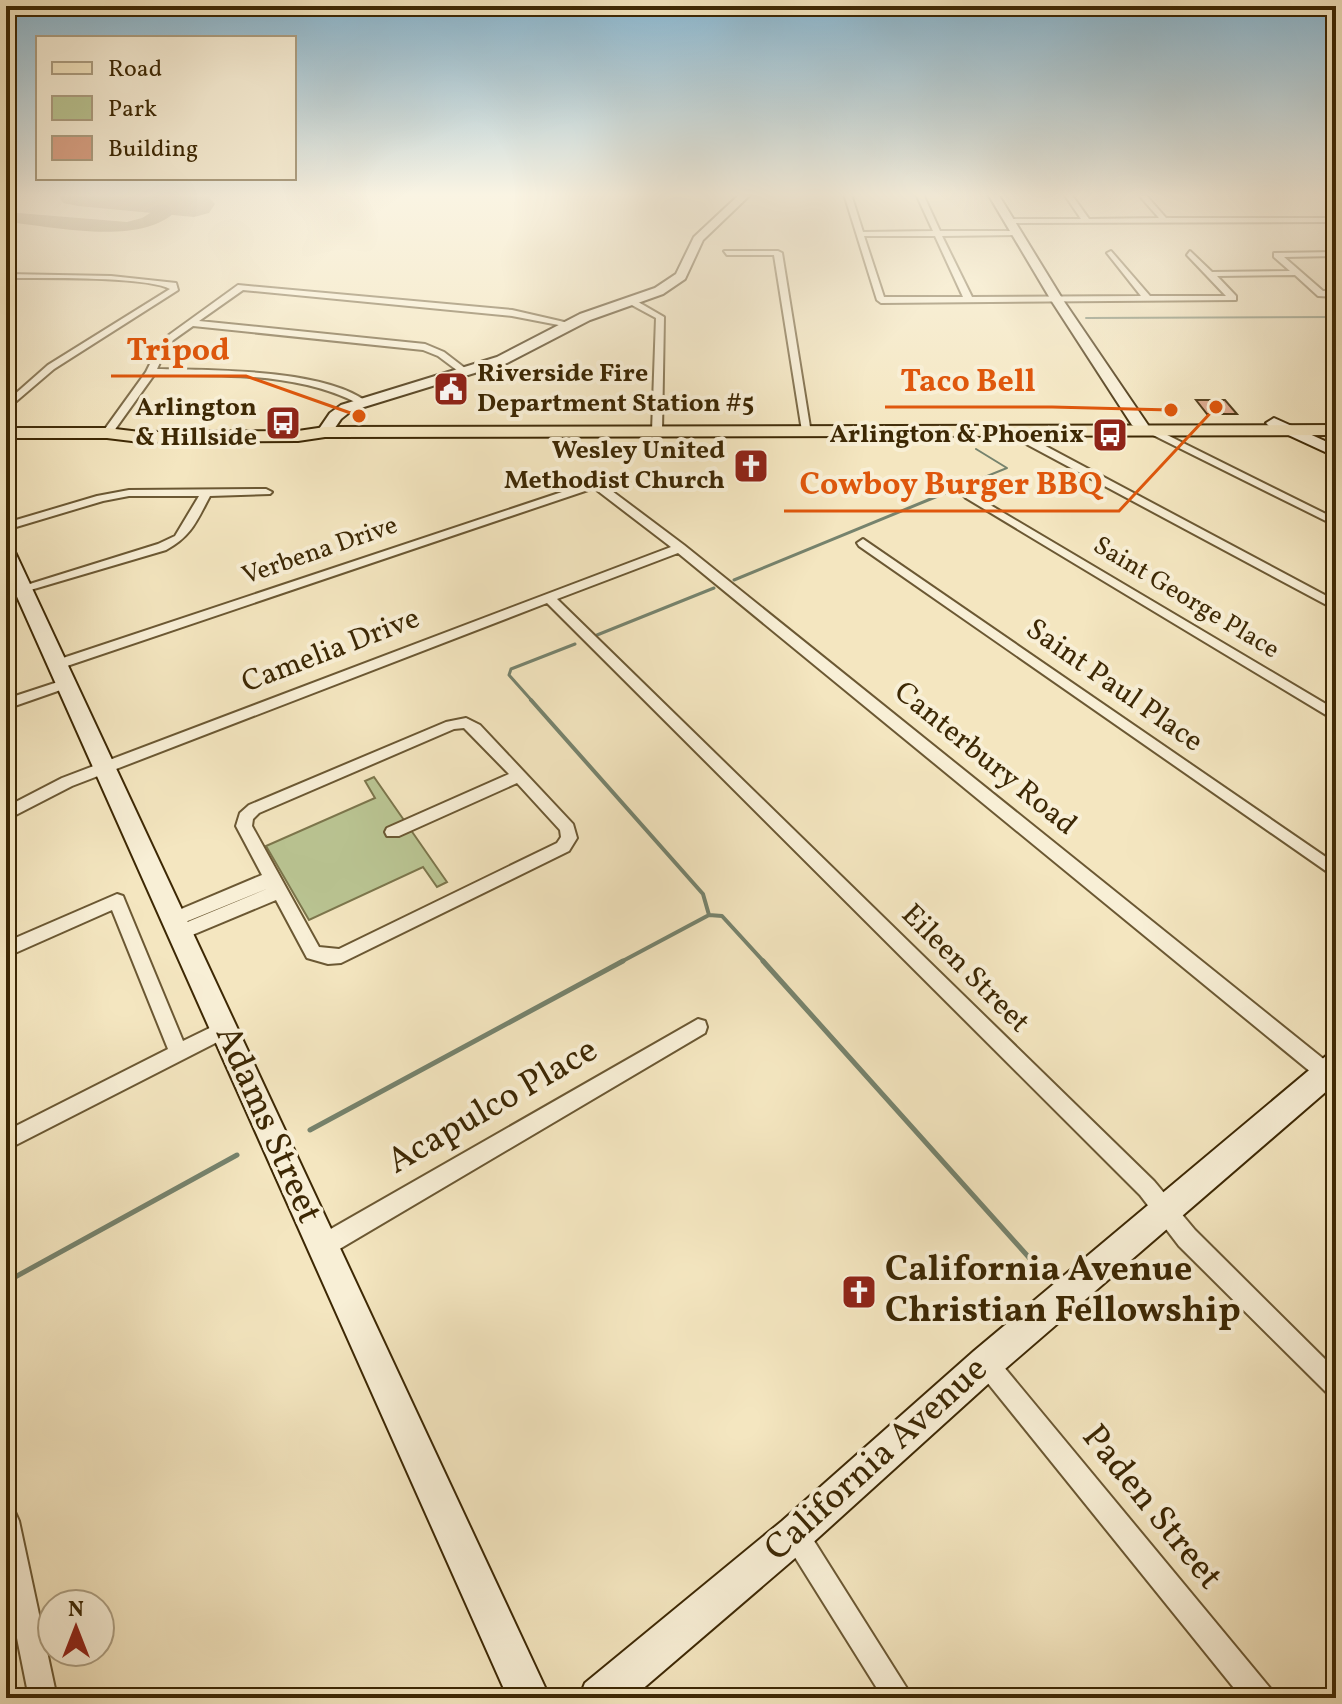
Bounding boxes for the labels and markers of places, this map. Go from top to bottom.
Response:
callout: Tripod [111,320,246,376]
callout: Taco Bell [885,351,1052,407]
place label: Riverside Fire Department Station #5 [477,356,754,422]
public building icon: Riverside Fire Department Station #5 [432,370,470,408]
place label: Arlington & Hillside [135,390,257,456]
bus stop icon: Arlington & Hillside [264,404,302,442]
bus stop icon: Arlington & Phoenix [1091,416,1129,454]
place label: Arlington & Phoenix [829,417,1084,453]
place label: Wesley United Methodist Church [504,433,725,499]
church icon: Wesley United Methodist Church [732,447,770,485]
callout: Cowboy Burger BBQ [784,455,1119,511]
place label: California Avenue Christian Fellowship [885,1246,1241,1337]
church icon: California Avenue Christian Fellowship [840,1273,878,1311]

